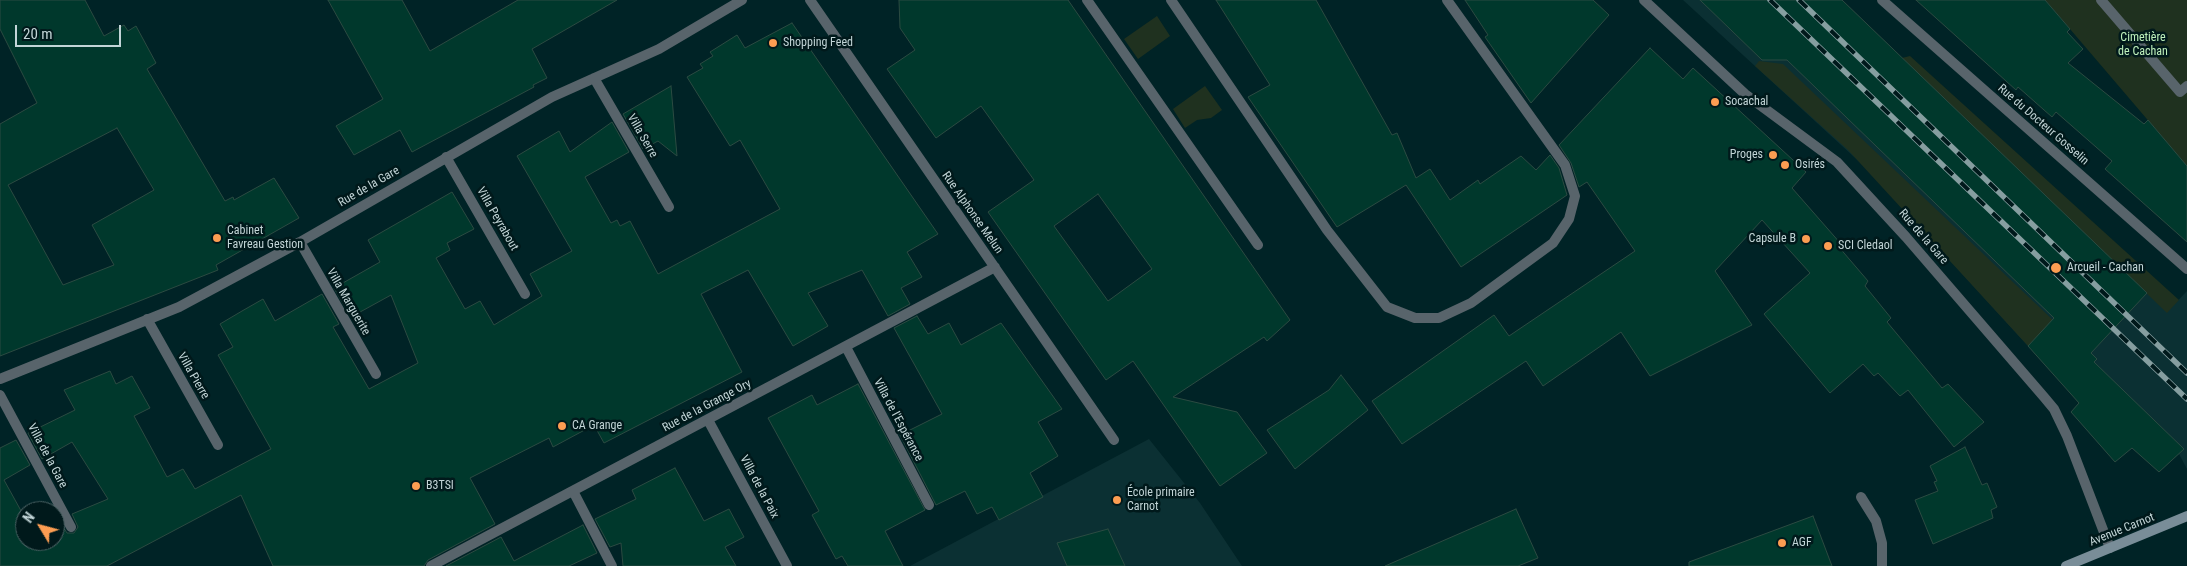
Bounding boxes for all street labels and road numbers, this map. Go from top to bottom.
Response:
street label: Rue du Docteur Gosselin [1995,82,2091,168]
street label: Villa Serre [624,112,660,160]
street label: Rue de la Gare [336,164,402,210]
street label: Rue Alphonse Melun [938,169,1006,257]
street label: Villa Peyrabout [473,185,521,253]
street label: Rue de la Gare [1895,207,1951,267]
street label: Villa Marguerite [323,266,373,338]
street label: Villa Pierre [174,350,212,402]
street label: Villa de l'Espérance [870,376,926,464]
street label: Rue de la Grange Ory [660,377,754,435]
street label: Villa de la Gare [24,421,70,491]
street label: Villa de la Paix [736,453,782,521]
street label: Avenue Carnot [2087,510,2157,550]

